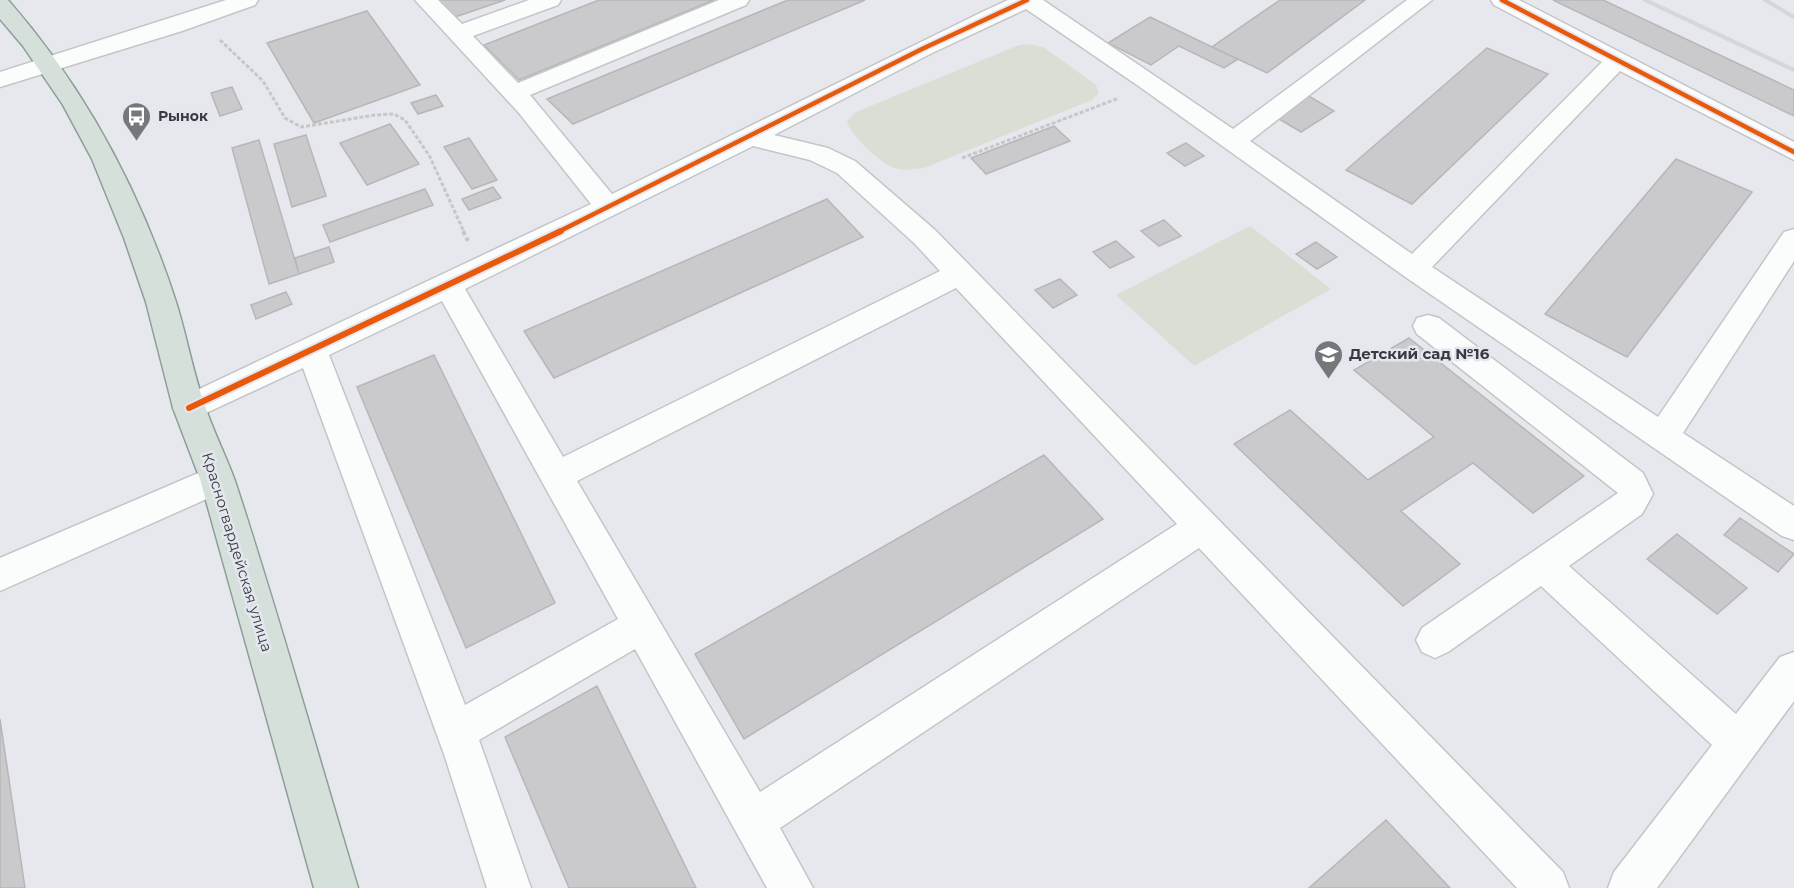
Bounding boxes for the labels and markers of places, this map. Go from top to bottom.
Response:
bus stop icon: Рынок [121,100,153,142]
place label: Рынок [158,107,208,125]
school or university icon: Детский сад №16 [1312,338,1344,380]
place label: Детский сад №16 [1349,344,1490,363]

